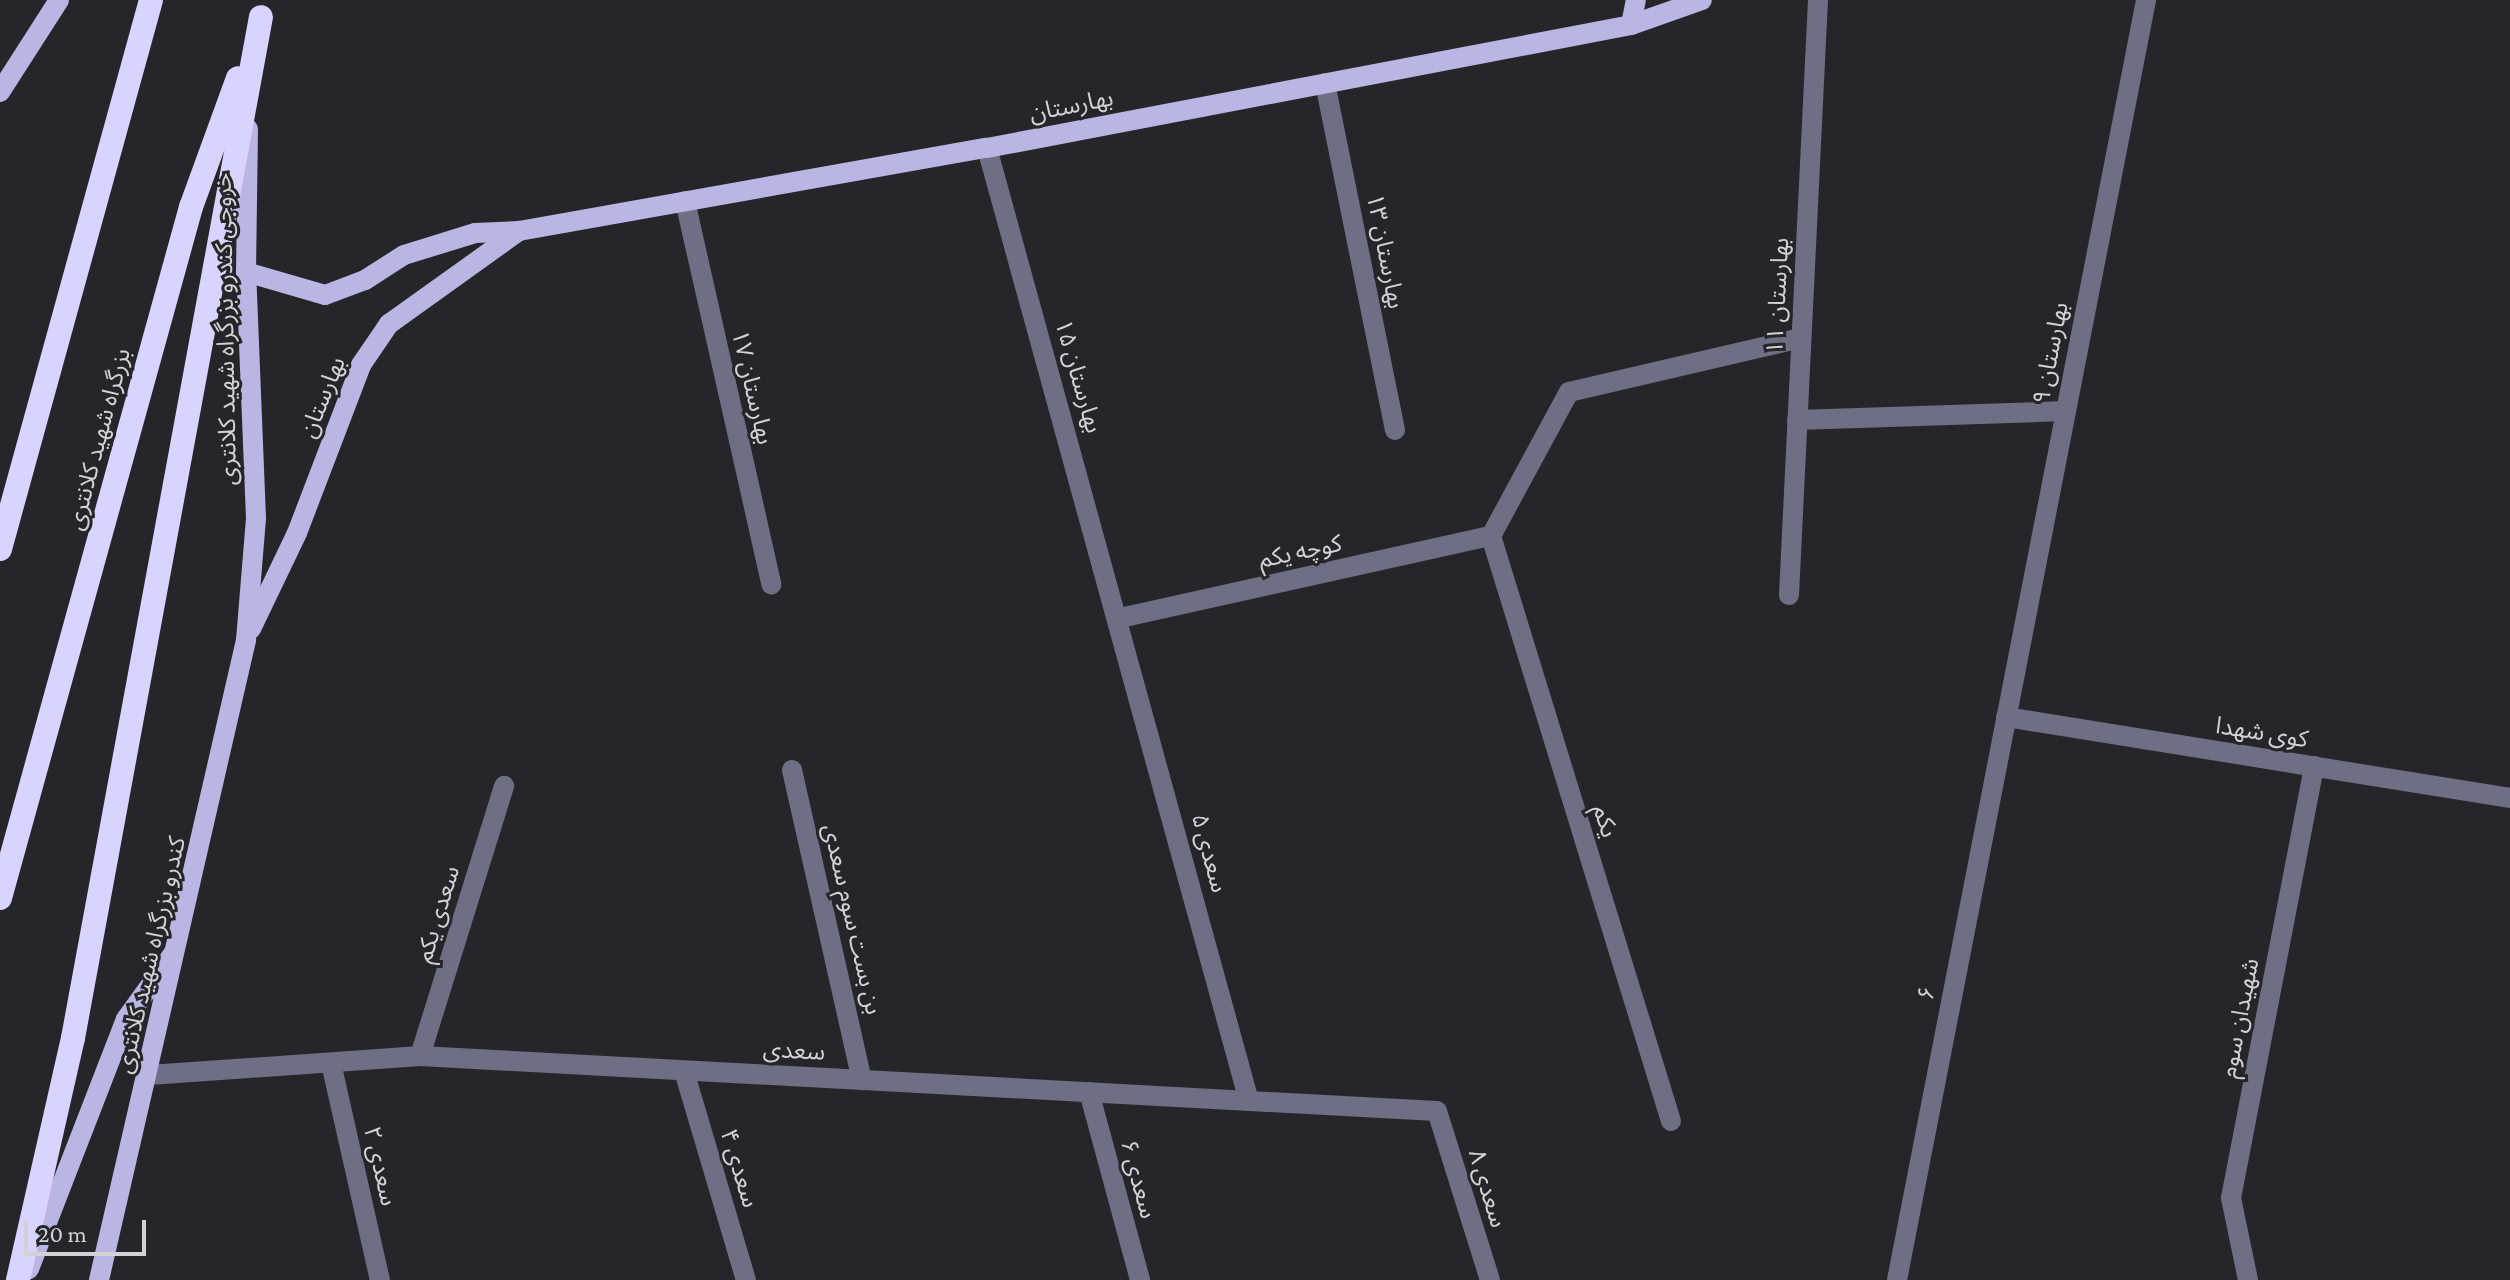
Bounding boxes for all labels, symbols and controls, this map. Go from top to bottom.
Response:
street label: بهارستان [1027,83,1115,127]
street label: خروجی کندرو بزرگراه شهید کلانتری [208,172,242,486]
street label: ۱۳ بهارستان [1361,191,1411,311]
street label: ۱۱ بهارستان [1760,237,1794,355]
street label: ۹ بهارستان [2026,300,2074,406]
street label: ۱۵ بهارستان [1049,316,1109,436]
street label: ۱۷ بهارستان [726,327,780,447]
street label: بزرگراه شهید کلانتری [60,345,136,533]
street label: بهارستان [293,352,351,442]
street label: کوچه یکم [1256,528,1344,574]
street label: کوی شهدا [2214,710,2310,754]
street label: یکم [1587,801,1625,841]
street label: سعدی ۵ [1186,810,1234,896]
street label: بن بست سوم سعدی [817,821,889,1017]
street label: کندرو بزرگراه شهید کلانتری [109,834,191,1076]
street label: سعدی یکم [409,862,465,966]
street label: شهیدان سوم [2213,956,2265,1080]
street label: ۶ [1911,984,1941,1002]
street label: سعدی [762,1034,826,1066]
street label: سعدی ۲ [358,1124,404,1208]
street label: سعدی ۴ [714,1125,766,1211]
street label: سعدی ۶ [1115,1136,1163,1222]
street label: سعدی ۸ [1462,1145,1514,1231]
scale bar [28,1204,150,1254]
text: 20 m [38,1220,87,1247]

